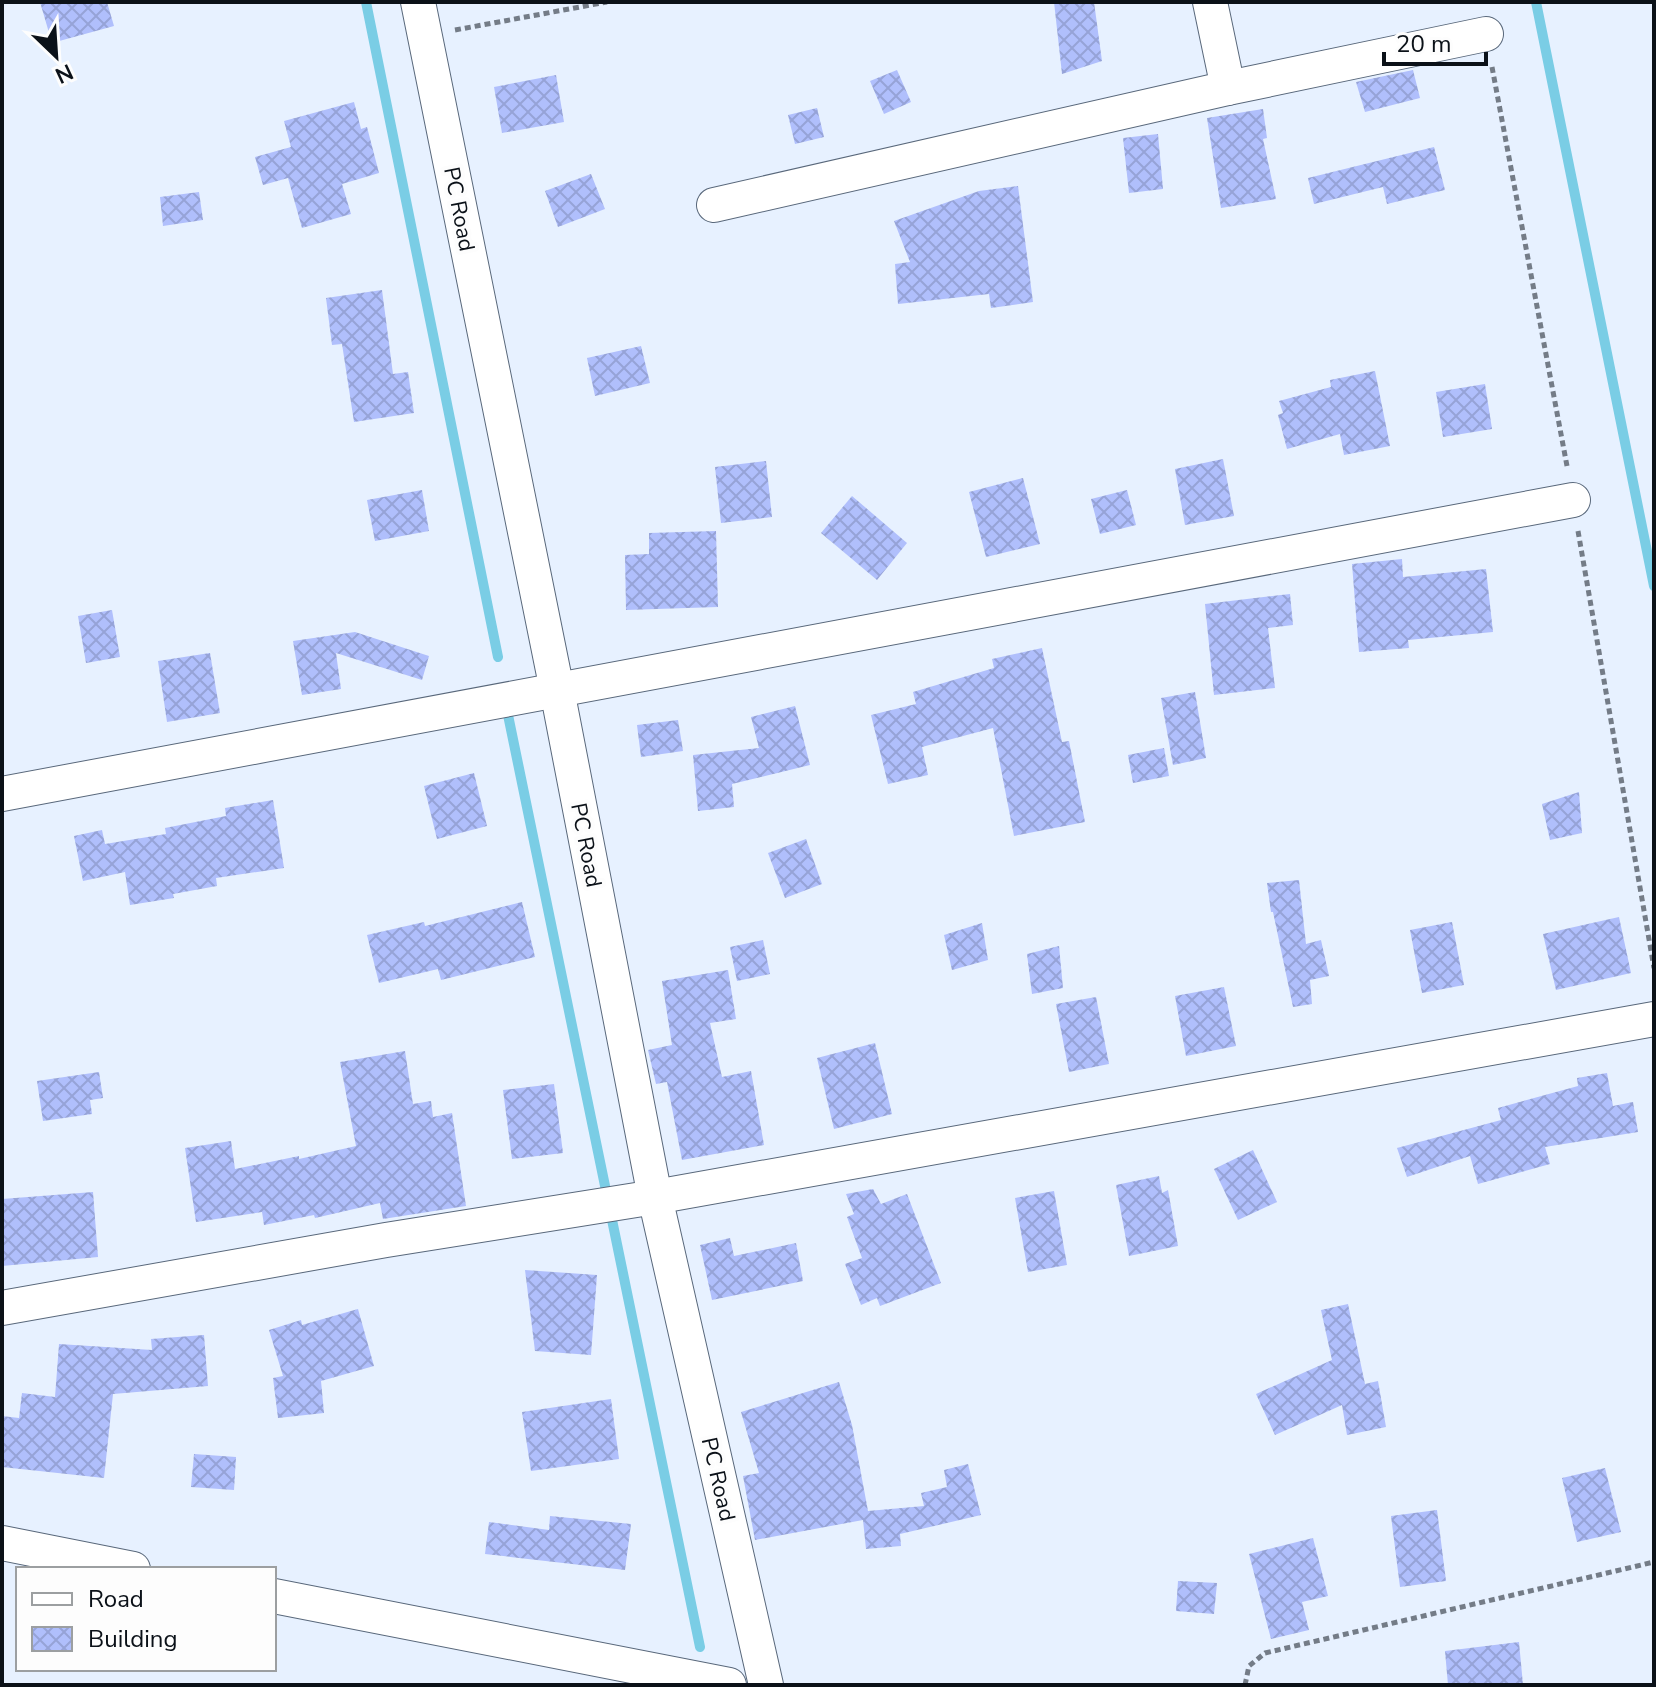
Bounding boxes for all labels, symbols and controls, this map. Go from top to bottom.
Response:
north arrow [16,16,96,96]
scale bar [1384,16,1486,66]
text: 20 m [1396,28,1452,60]
text: N [50,56,78,90]
street label: PC Road [436,164,482,254]
street label: PC Road [563,800,609,890]
street label: PC Road [694,1434,742,1524]
legend [16,1567,276,1671]
text: Road [88,1583,144,1615]
text: Building [88,1623,178,1655]

